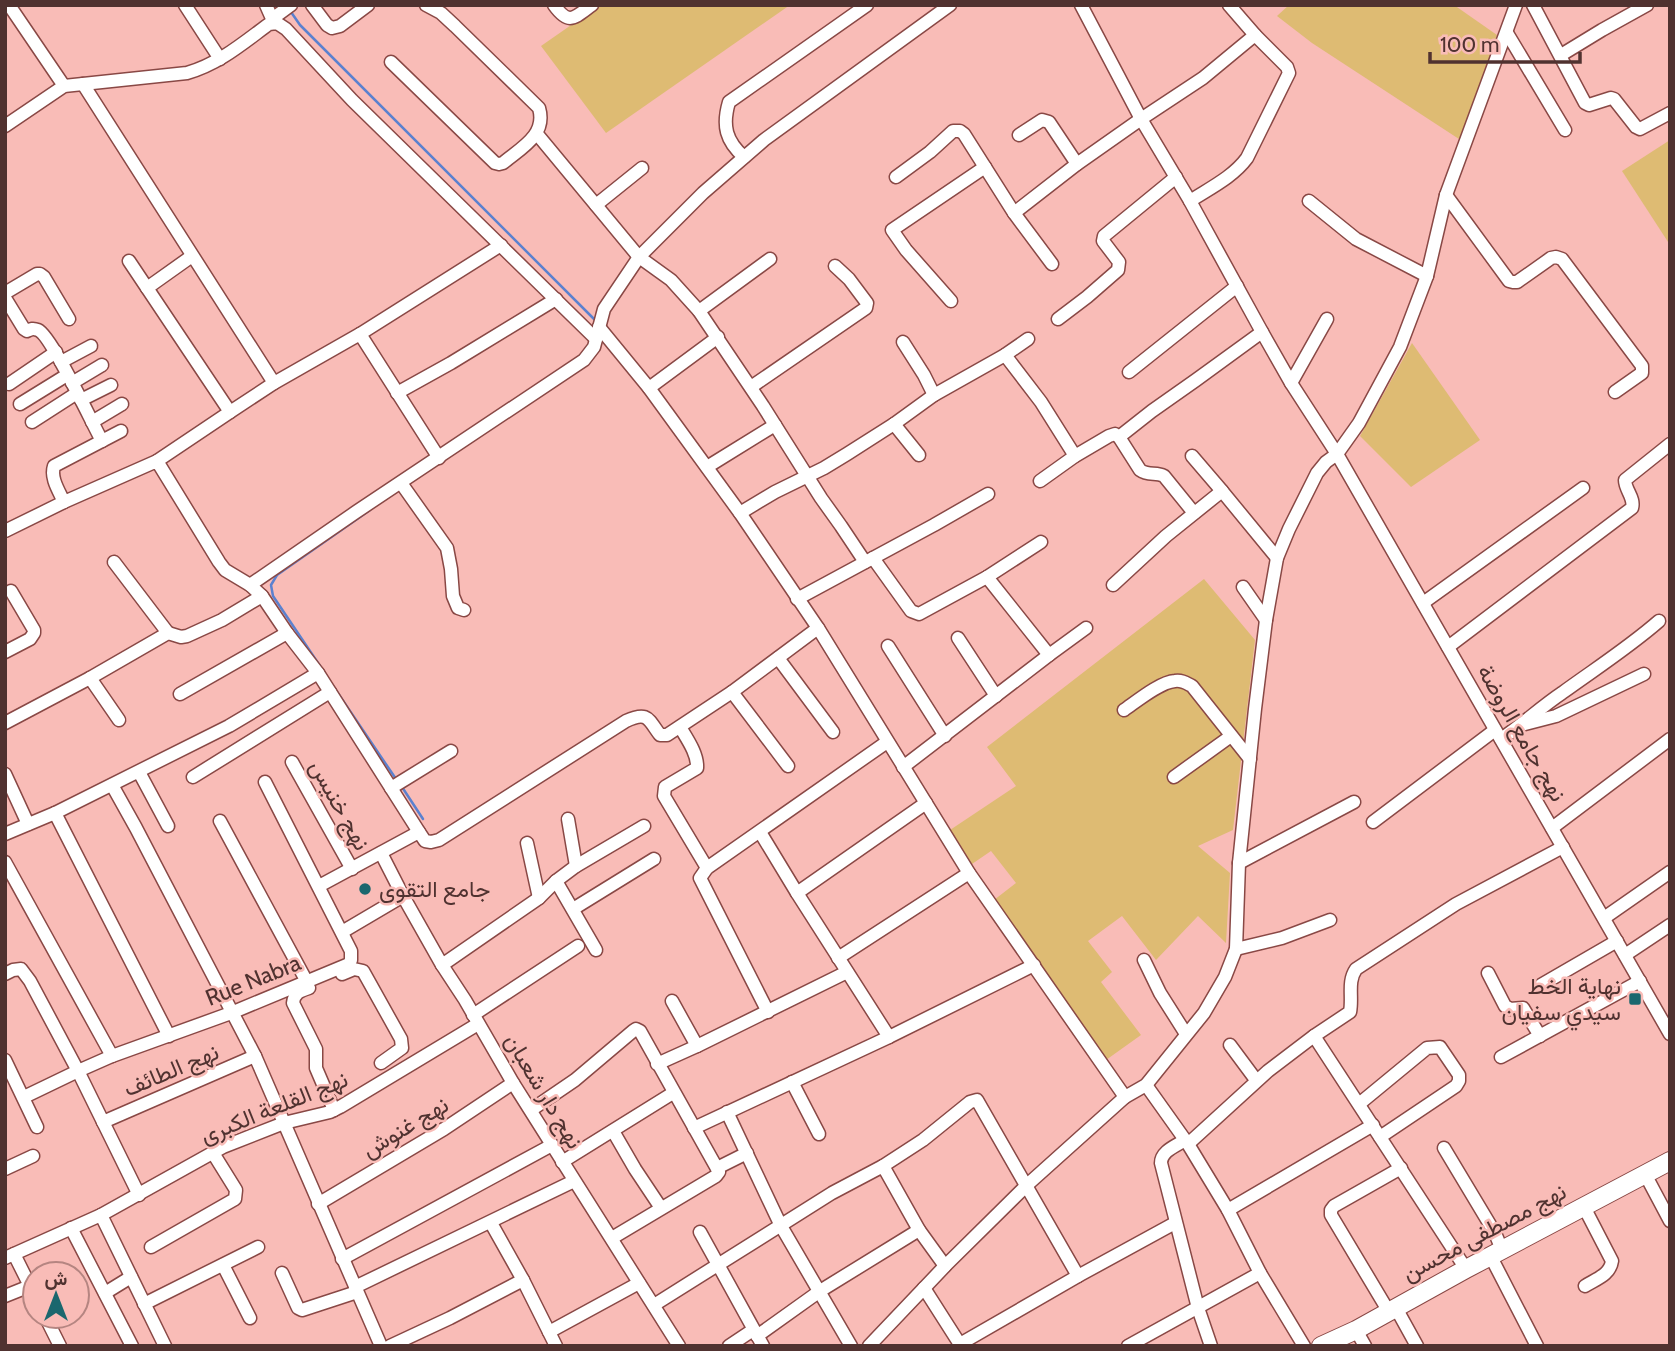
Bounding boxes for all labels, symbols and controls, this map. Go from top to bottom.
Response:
scale bar [1430,21,1580,65]
text: 100 m [1440,32,1499,57]
street label: نهج جامع الروضة [1470,659,1573,808]
street label: نهج خنيس [302,755,376,856]
place label: جامع التقوى [379,875,490,905]
marker: جامع التقوى [357,881,373,897]
street label: Rue Nabra [201,948,305,1012]
place label: نهاية الخط سيدي سفيان [1501,972,1621,1031]
marker: نهاية الخط سيدي سفيان [1627,991,1643,1007]
street label: نهج دار شعبان [497,1028,589,1155]
street label: نهج الطائف [119,1037,224,1104]
street label: نهج القلعة الكبرى [196,1065,353,1151]
street label: نهج غنوش [357,1090,454,1165]
street label: نهج مصطفى محسن [1397,1177,1572,1289]
north arrow [21,1260,91,1330]
text: ش [45,1267,68,1290]

